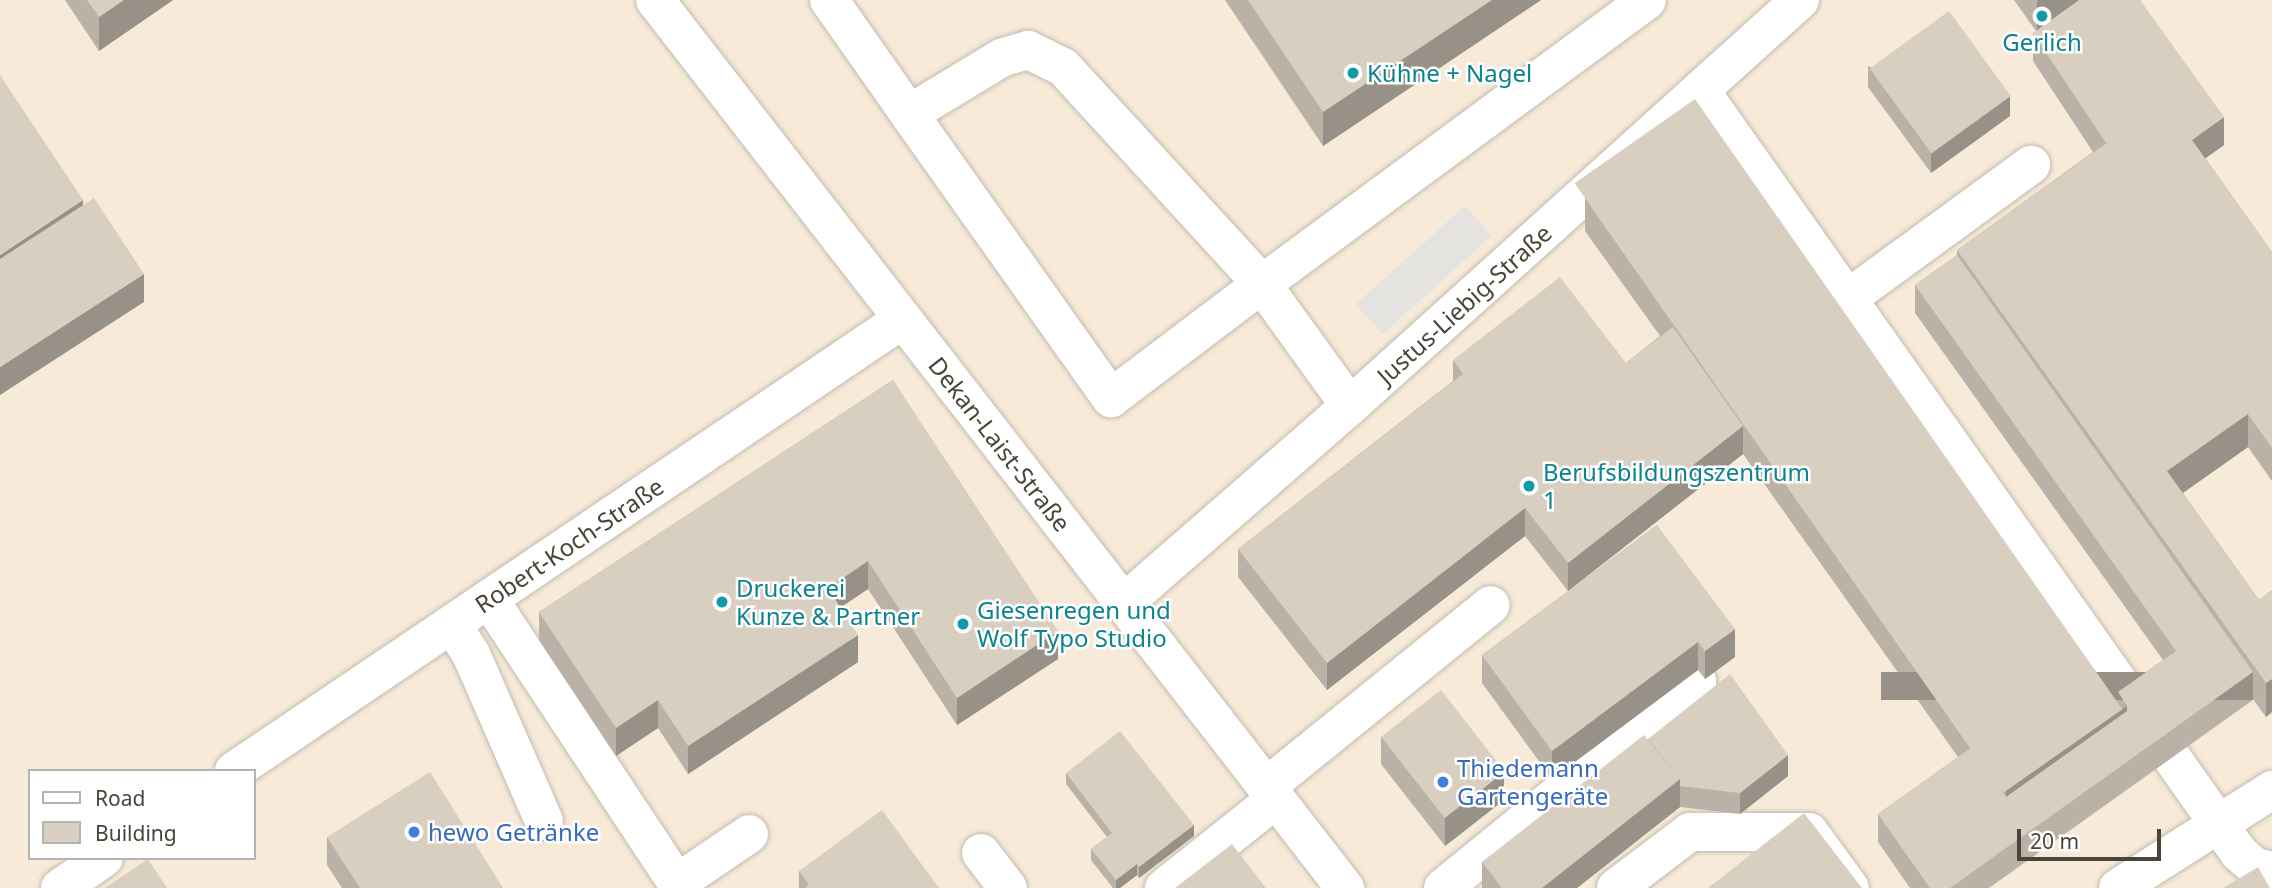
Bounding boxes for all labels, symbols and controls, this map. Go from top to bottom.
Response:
marker: Gerlich [2034,8,2050,24]
place label: Gerlich [2002,28,2082,56]
place label: Kühne + Nagel [1367,59,1532,87]
marker: Kühne + Nagel [1345,65,1361,81]
street label: Justus-Liebig-Straße [1371,218,1557,390]
street label: Dekan-Laist-Straße [923,351,1077,537]
place label: Berufsbildungszentrum 1 [1543,458,1810,514]
street label: Robert-Koch-Straße [469,471,669,619]
marker: Berufsbildungszentrum 1 [1521,478,1537,494]
place label: Druckerei Kunze & Partner [736,574,920,630]
marker: Druckerei Kunze & Partner [714,594,730,610]
place label: Giesenregen und Wolf Typo Studio [977,596,1171,652]
marker: Giesenregen und Wolf Typo Studio [955,616,971,632]
place label: Thiedemann Gartengeräte [1457,754,1608,810]
legend [28,769,256,860]
marker: Thiedemann Gartengeräte [1435,774,1451,790]
text: Road [95,784,145,812]
scale bar [2020,814,2164,858]
place label: hewo Getränke [428,818,599,846]
text: Building [95,819,177,847]
marker: hewo Getränke [406,824,422,840]
text: 20 m [2030,827,2079,855]

